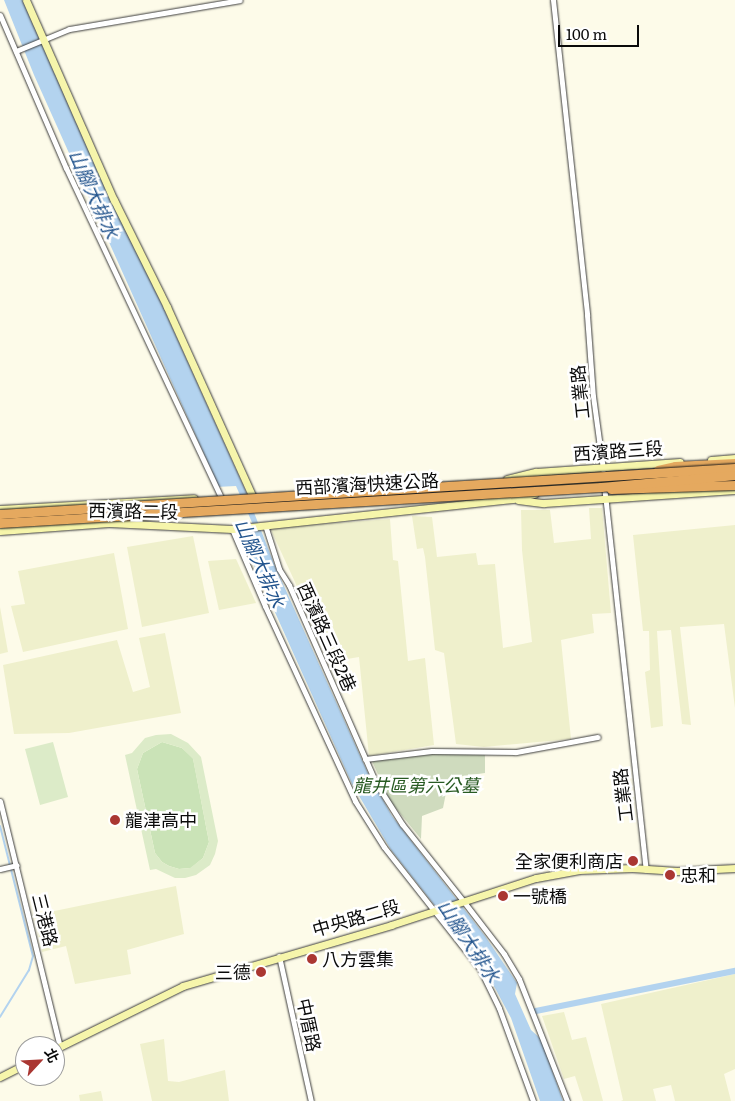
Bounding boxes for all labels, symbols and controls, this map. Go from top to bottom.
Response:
scale bar [560,15,641,47]
text: 100 m [566,22,607,45]
water label: 山腳大排水 [64,146,124,242]
street label: 工業路 [566,364,594,420]
street label: 西濱路三段 [572,437,664,465]
street label: 西部濱海快速公路 [295,469,439,499]
street label: 西濱路二段 [88,499,178,523]
water label: 山腳大排水 [230,515,290,611]
street label: 西濱路三段2巷 [293,579,361,695]
street label: 工業路 [609,767,637,823]
park label: 龍井區第六公墓 [353,774,479,796]
place label: 龍津高中 [125,809,197,831]
marker: 龍津高中 [109,814,121,826]
place label: 全家便利商店 [515,850,623,872]
marker: 全家便利商店 [627,855,639,867]
place label: 忠和 [680,864,716,886]
marker: 忠和 [664,869,676,881]
place label: 一號橋 [513,885,567,907]
marker: 一號橋 [497,890,509,902]
street label: 三港路 [28,891,62,949]
street label: 中央路二段 [310,895,402,941]
water label: 山腳大排水 [433,895,505,987]
place label: 八方雲集 [322,948,394,970]
marker: 八方雲集 [306,953,318,965]
place label: 三德 [215,961,251,983]
marker: 三德 [255,966,267,978]
street label: 中厝路 [293,996,325,1054]
north arrow [15,1036,65,1086]
text: 北 [41,1045,65,1066]

